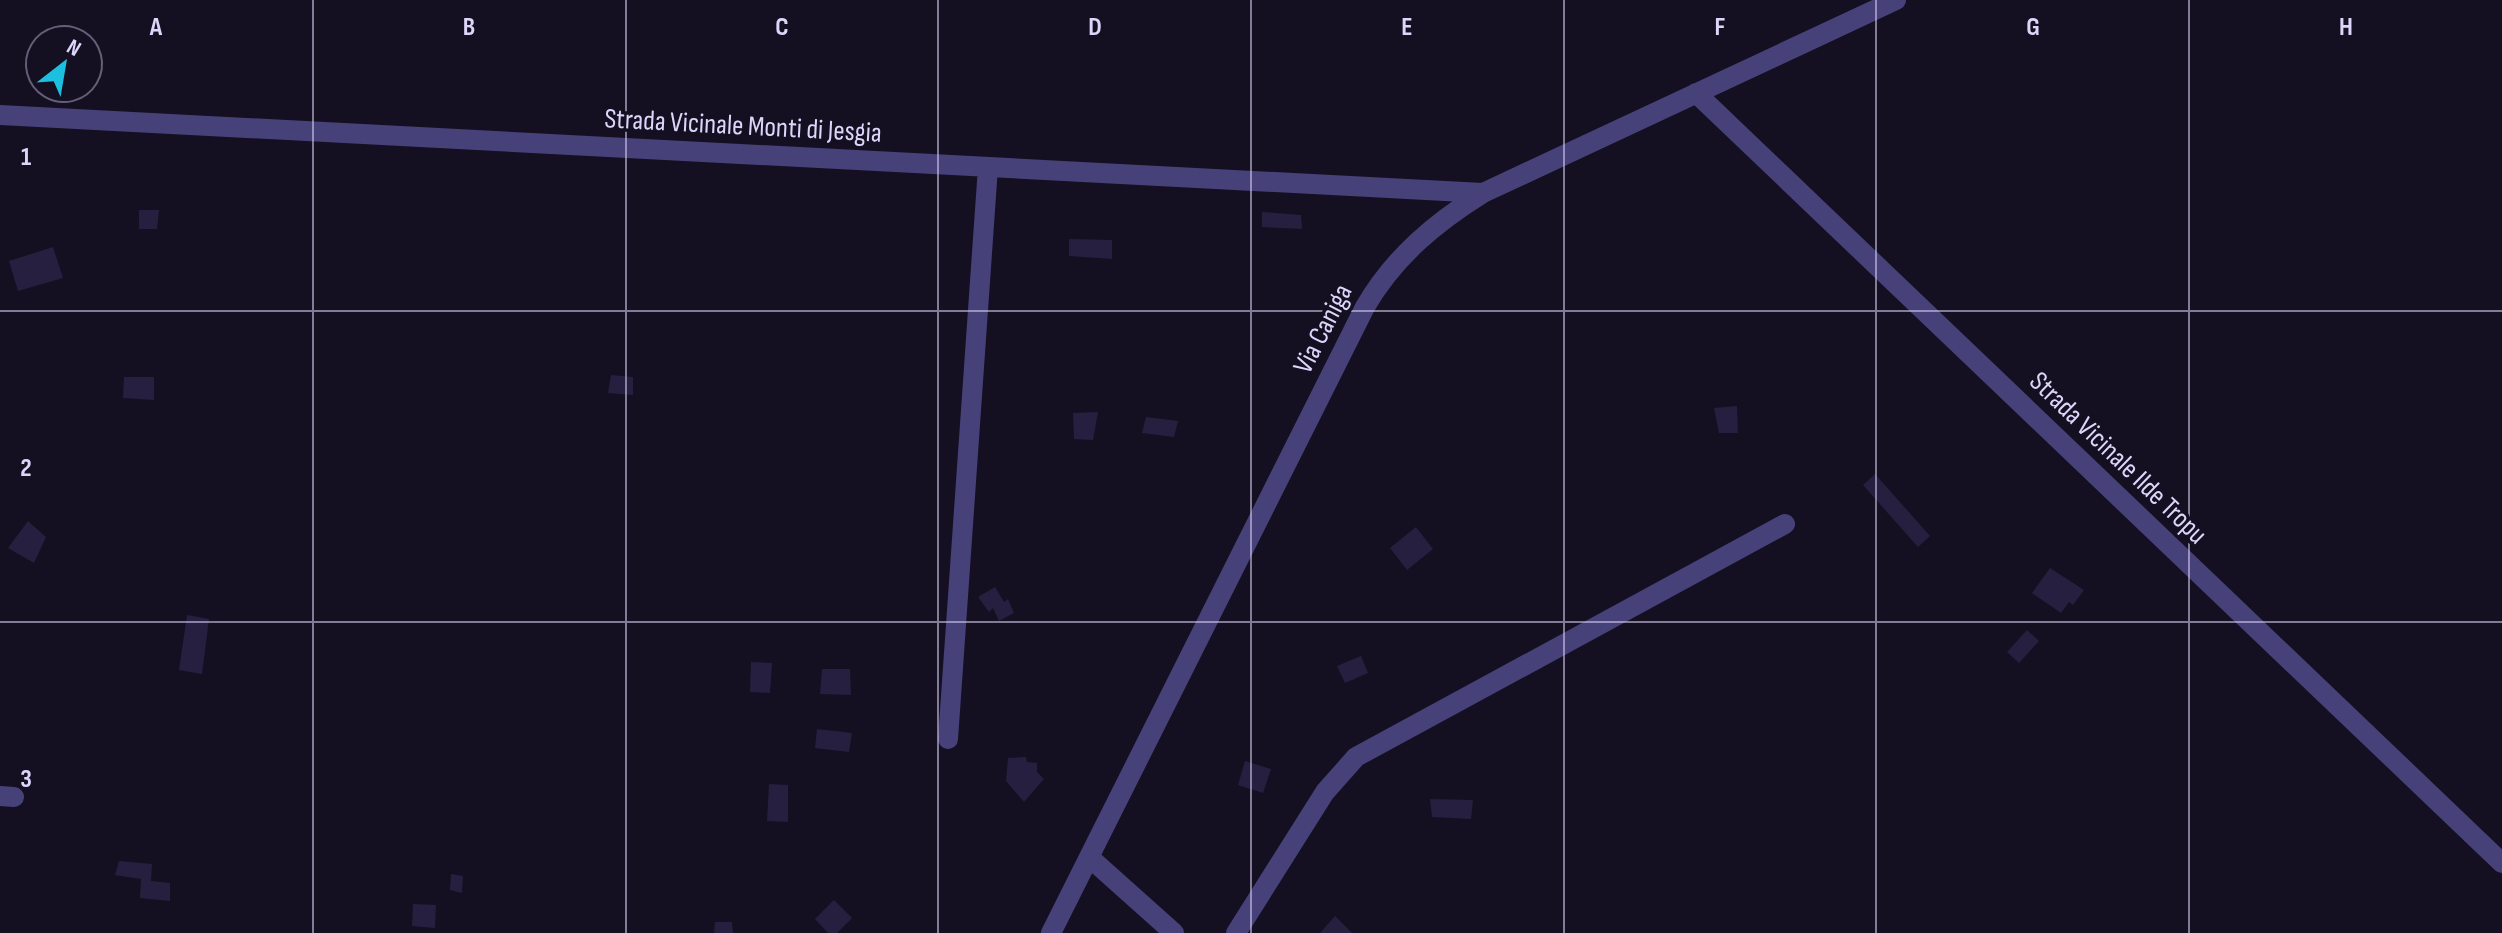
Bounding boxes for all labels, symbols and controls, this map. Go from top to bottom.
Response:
text: A [149,12,163,43]
text: B [463,12,475,43]
text: C [775,12,789,43]
text: D [1088,12,1102,43]
text: E [1401,12,1413,43]
text: F [1715,12,1726,43]
text: G [2026,12,2040,43]
text: H [2339,12,2353,43]
north arrow [24,24,104,104]
text: N [62,34,86,63]
street label: Strada Vicinale Monti di Jesgia [603,102,883,150]
text: 1 [21,142,31,173]
street label: Via Caniga [1287,279,1359,379]
street label: Strada Vicinale Ilde Tropu [2022,365,2214,551]
text: 2 [20,453,32,484]
text: 3 [20,764,32,795]

